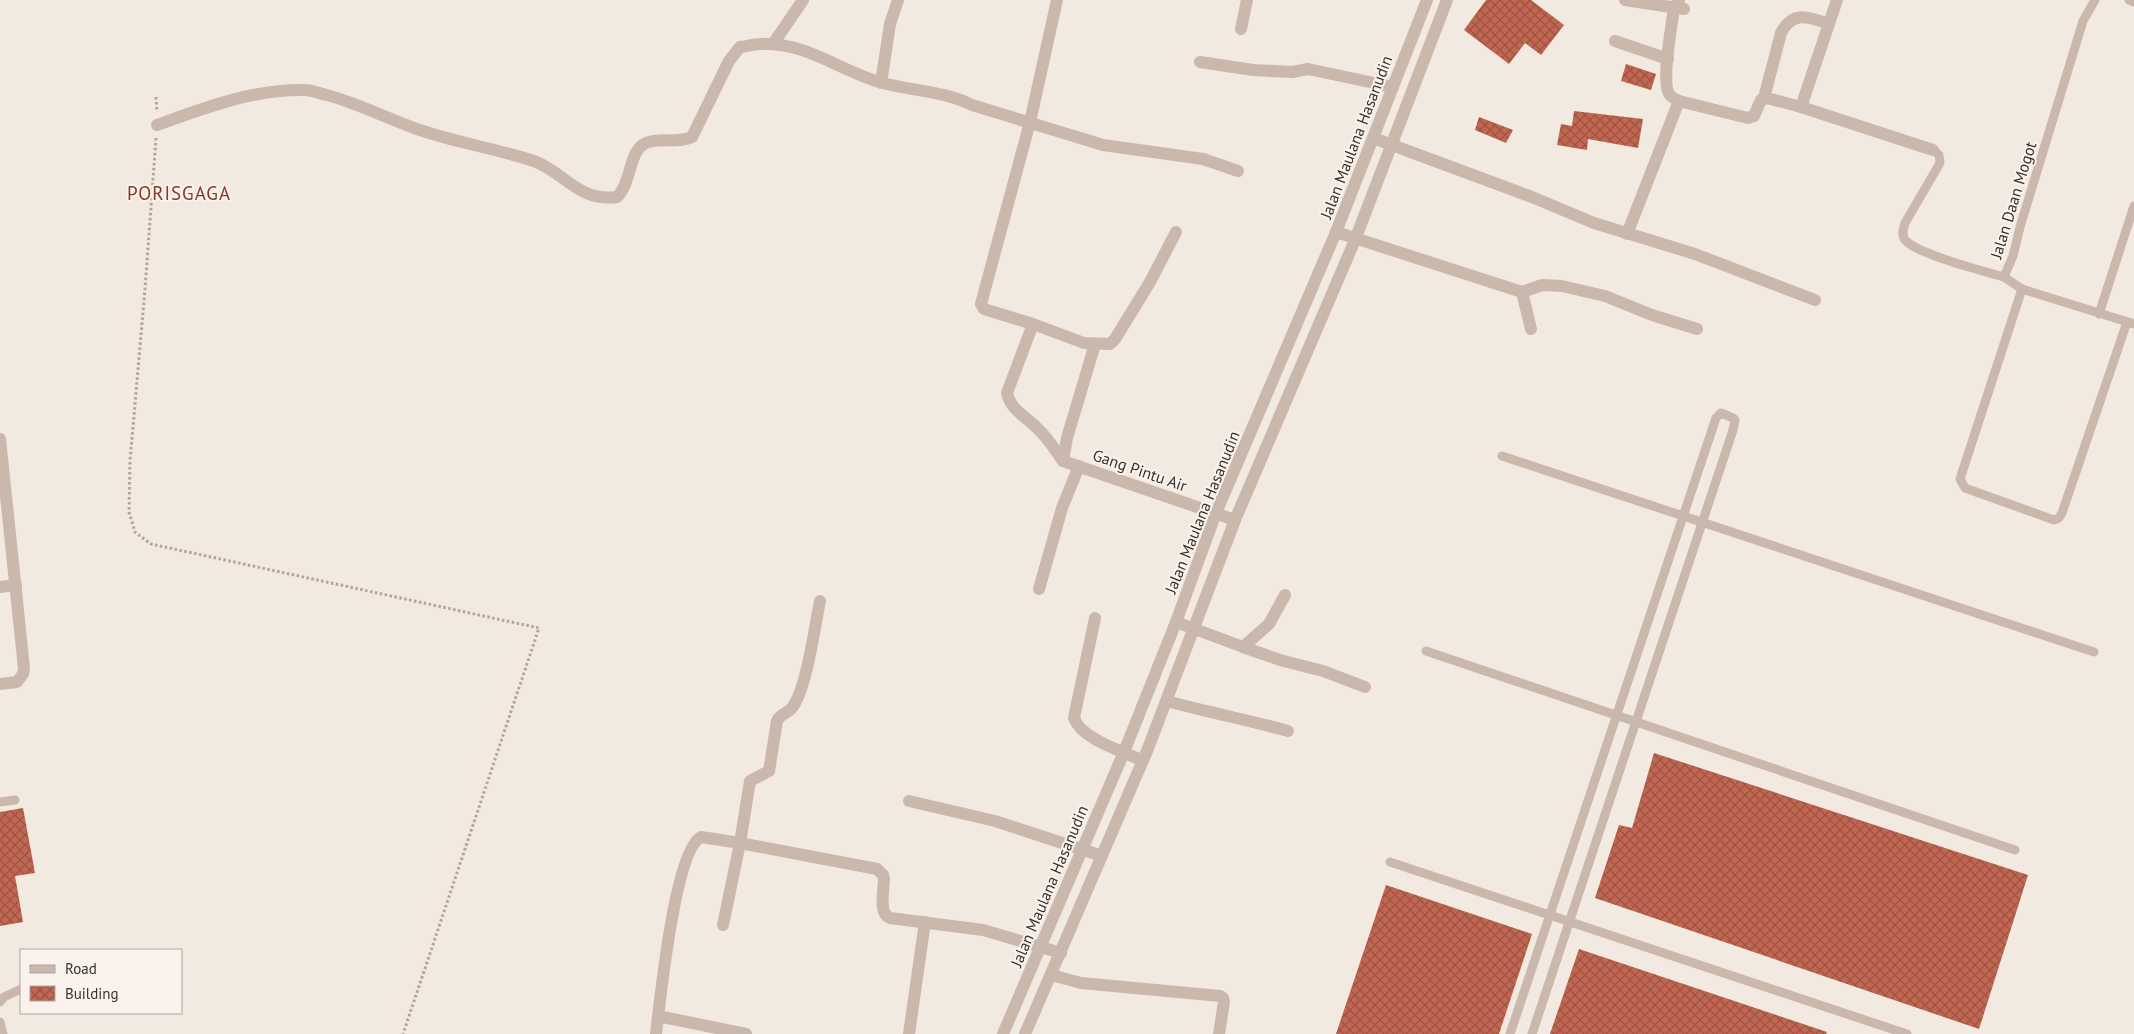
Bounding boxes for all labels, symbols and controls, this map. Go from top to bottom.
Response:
street label: Jalan Maulana Hasanudin [1315,52,1396,222]
street label: Jalan Daan Mogot [1985,138,2040,262]
district label: PORISGAGA [127,181,231,205]
street label: Jalan Maulana Hasanudin [1160,428,1244,597]
street label: Gang Pintu Air [1090,445,1190,496]
street label: Jalan Maulana Hasanudin [1006,802,1092,971]
legend [20,949,182,1014]
text: Road [65,959,97,978]
text: Building [65,984,119,1003]

